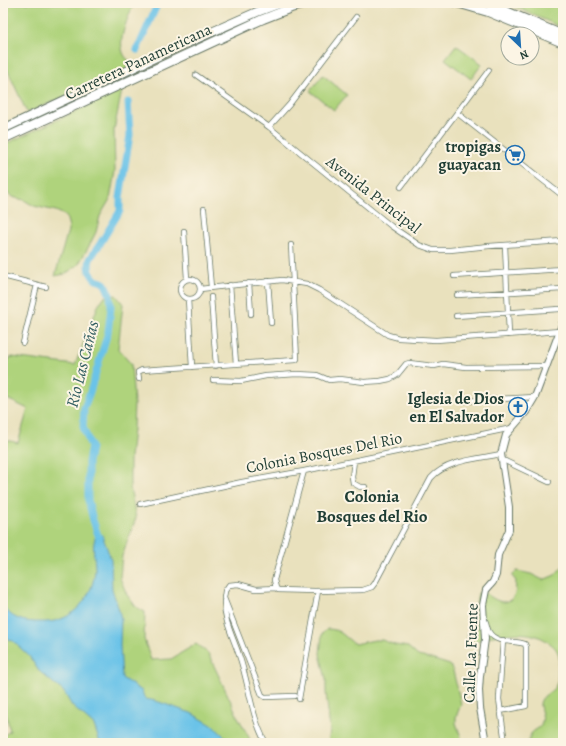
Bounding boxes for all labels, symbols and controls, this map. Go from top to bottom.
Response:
street label: Carretera Panamericana [62,18,216,106]
north arrow [500,26,540,66]
text: N [517,46,531,63]
place label: tropigas guayacan [438,136,501,176]
supermarket icon: tropigas guayacan [504,144,526,166]
street label: Avenida Principal [321,150,425,239]
water label: Río Las Cañas [61,318,104,410]
place label: Iglesia de Dios en El Salvador [408,388,504,428]
church icon: Iglesia de Dios en El Salvador [507,396,529,418]
street label: Colonia Bosques Del Rio [244,427,404,479]
district label: Colonia Bosques del Rio [317,485,428,528]
street label: Calle La Fuente [458,603,484,703]

